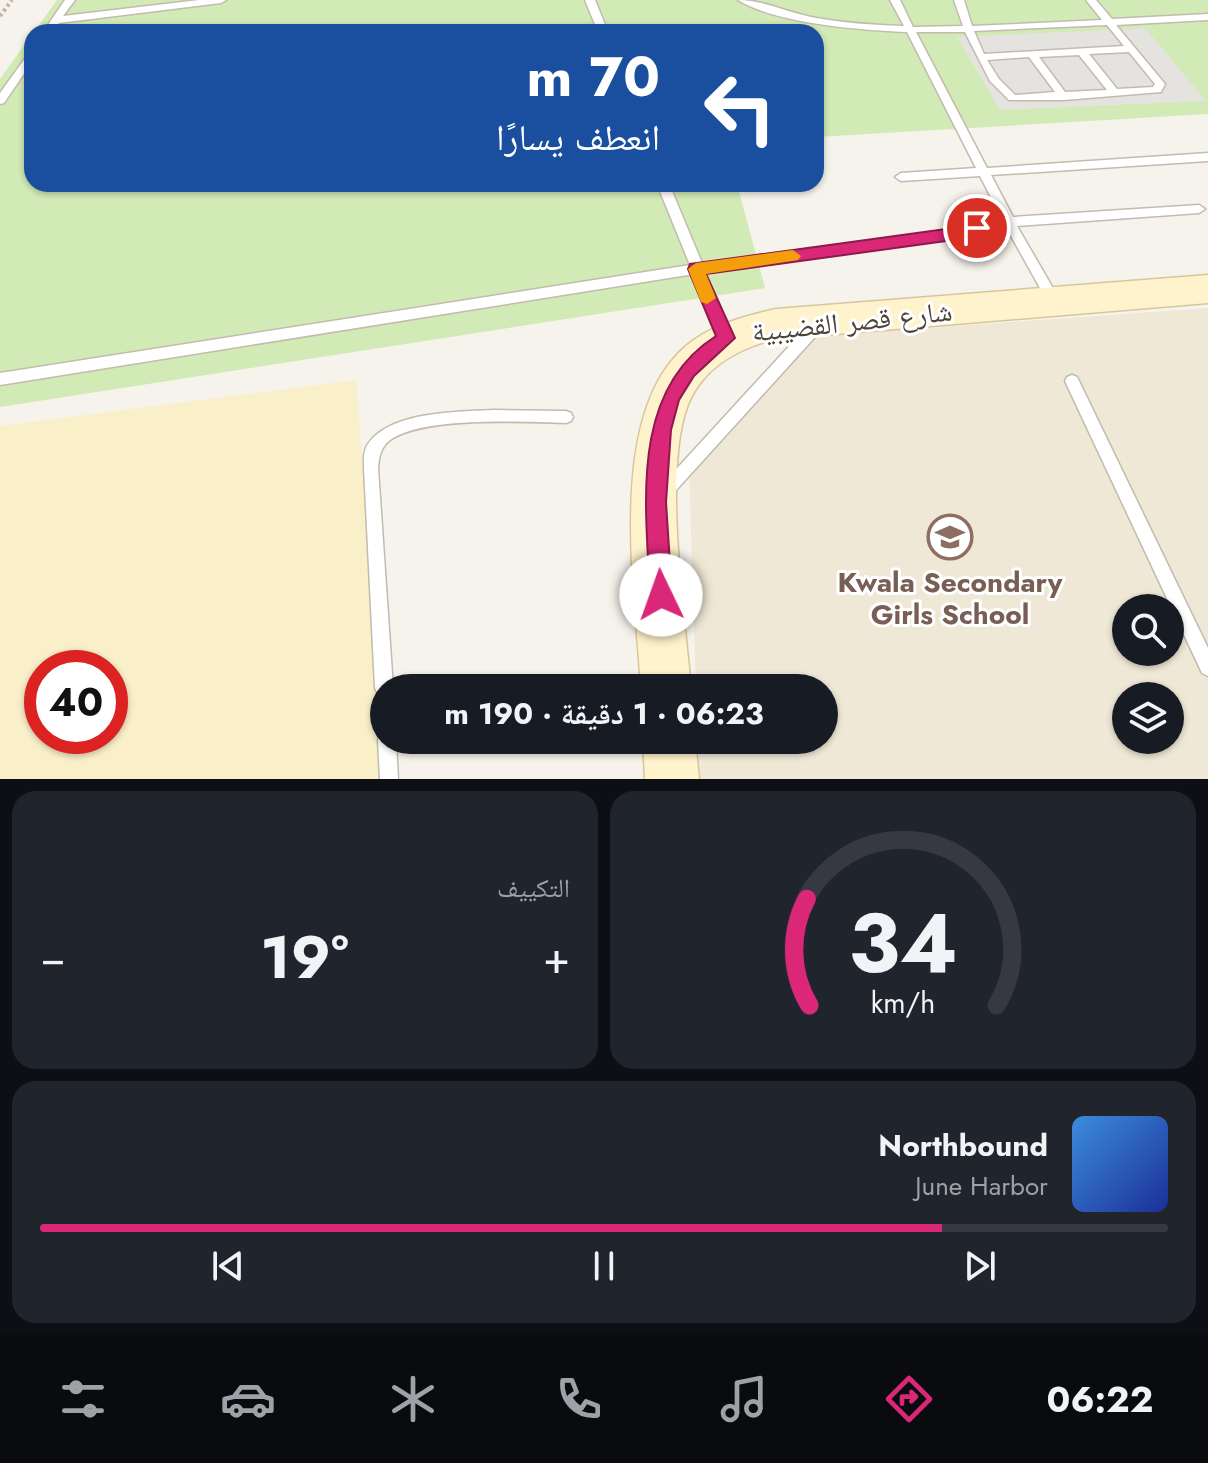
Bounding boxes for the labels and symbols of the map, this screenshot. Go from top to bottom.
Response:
pin [943,194,1011,262]
street label: شارع قصر القضيبية [750,291,954,352]
school or university icon: Kwala Secondary Girls School [926,513,974,561]
position arrow [619,553,703,637]
place label: Kwala Secondary Girls School [838,562,1063,635]
speed limit sign: 40 [24,650,128,754]

